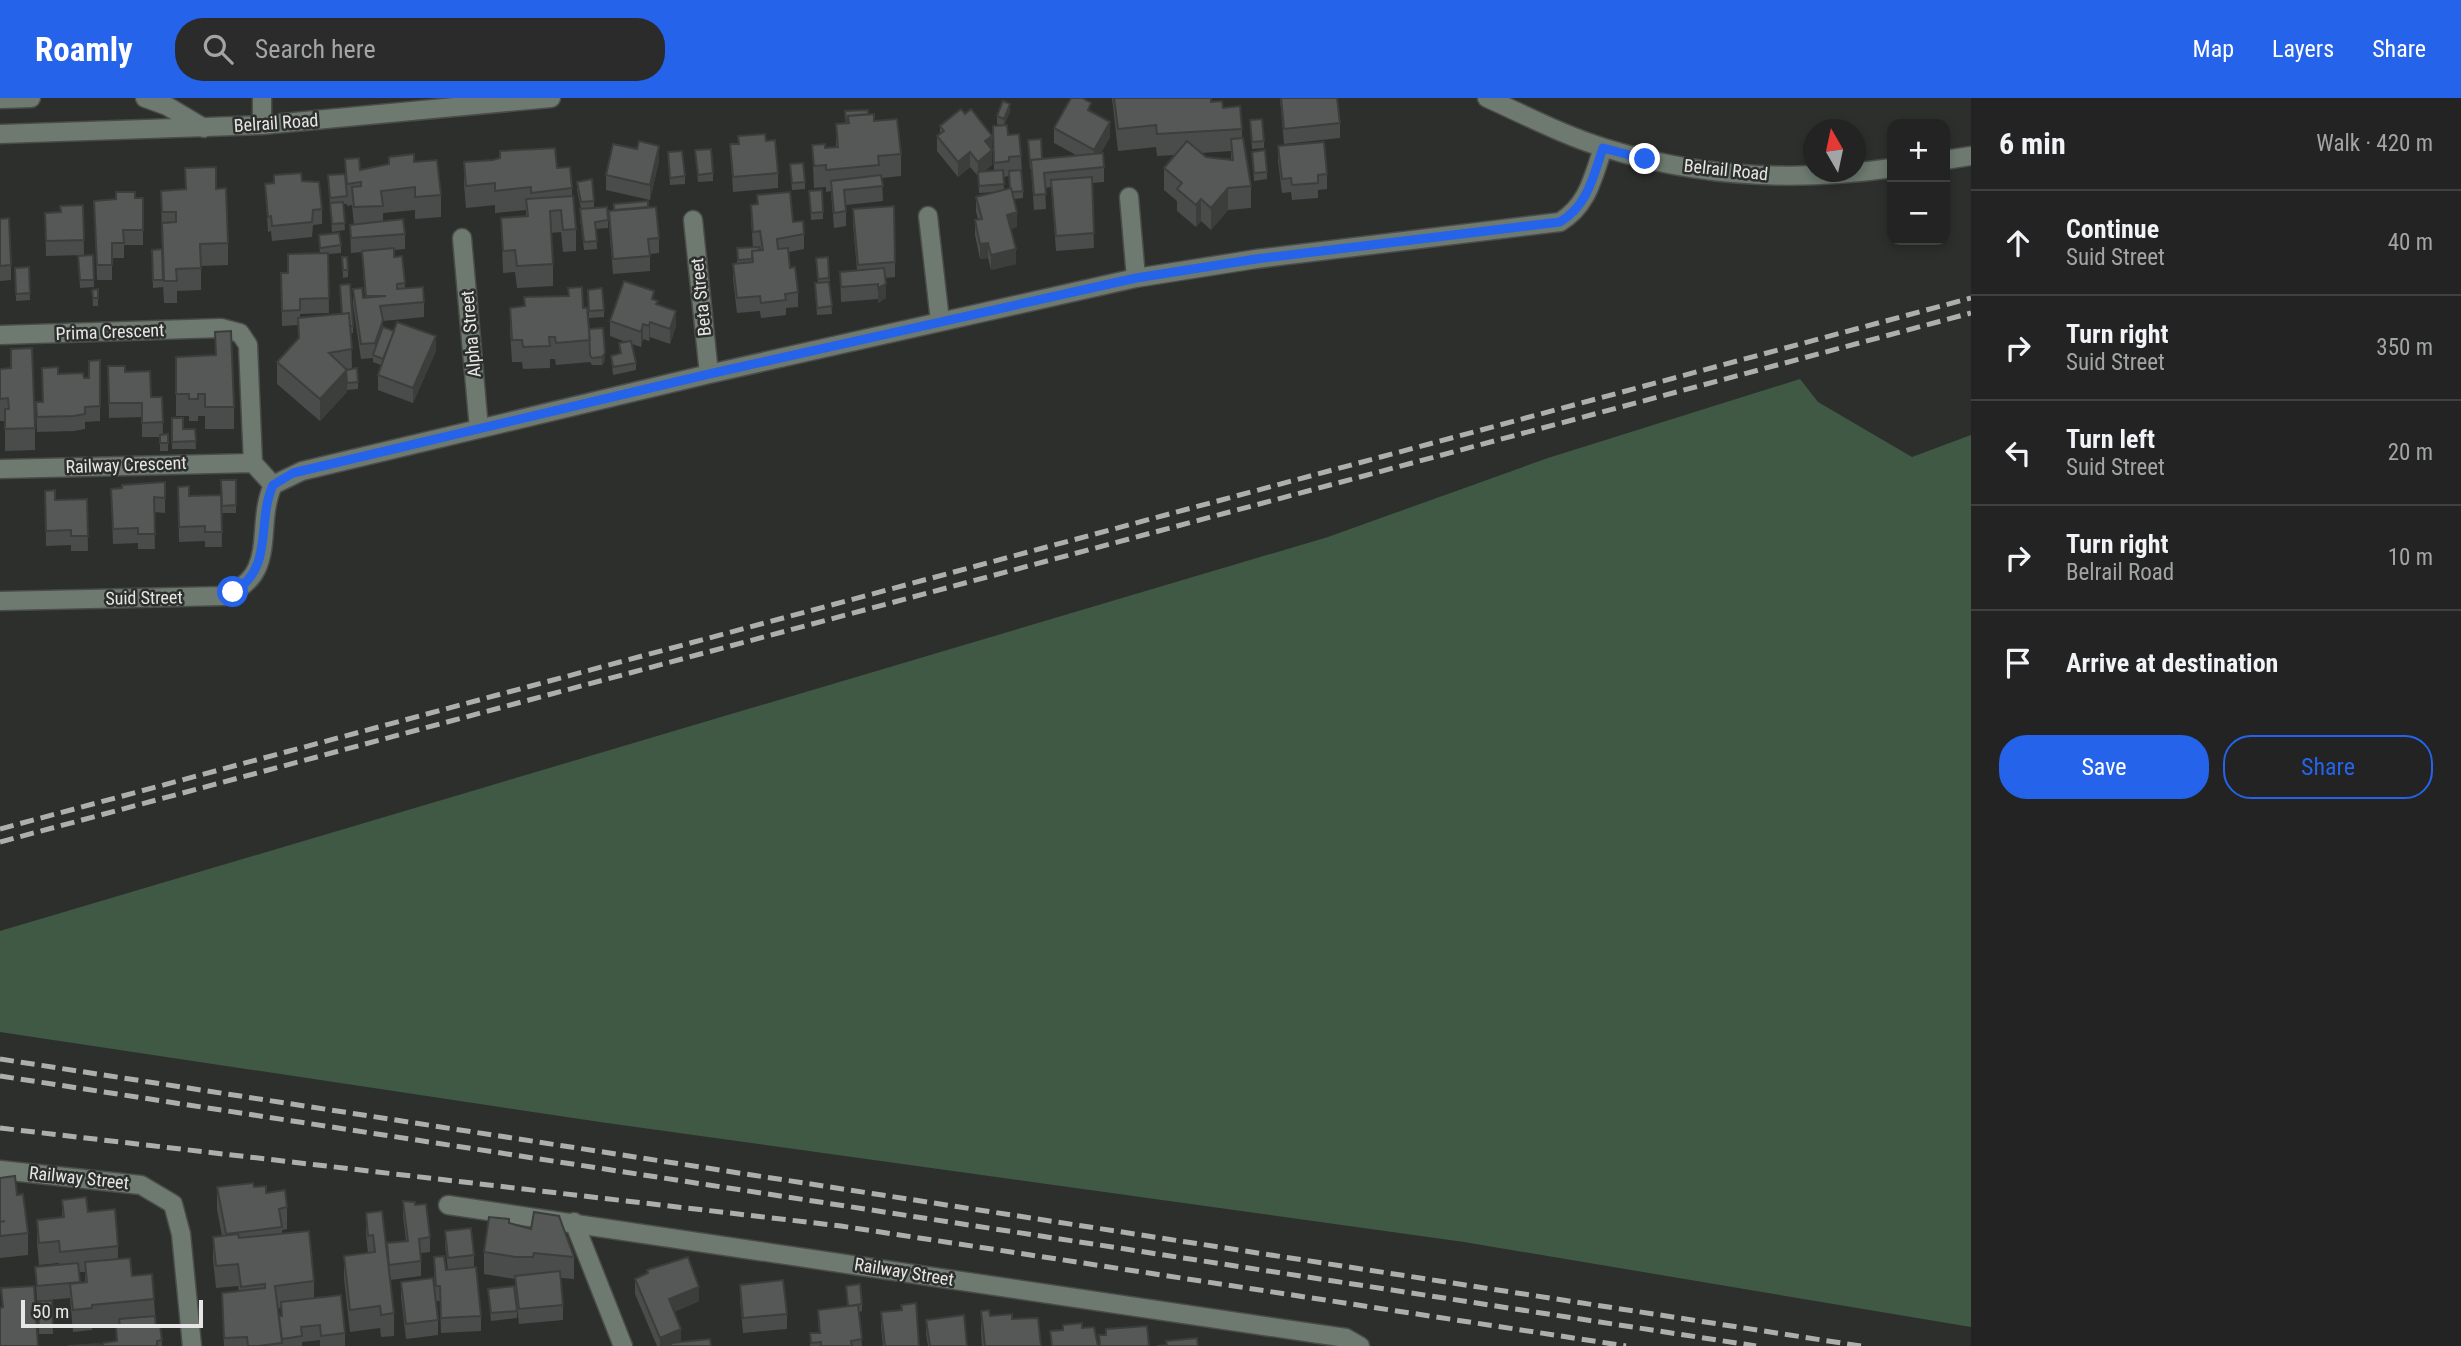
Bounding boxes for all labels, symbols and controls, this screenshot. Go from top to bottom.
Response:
search box [175,18,665,81]
text: Roamly [35,30,133,69]
icon: search [199,30,237,68]
text: Search here [255,34,376,64]
text: Map [2193,35,2234,63]
text: Layers [2272,35,2334,63]
text: Share [2372,35,2426,63]
street label: Belrail Road [233,109,319,136]
north arrow [1803,119,1866,182]
map controls [1887,119,1950,245]
button: + [1887,119,1950,182]
text: 6 min [1999,126,2066,161]
text: Walk · 420 m [2316,130,2433,157]
route end [1629,143,1660,174]
street label: Belrail Road [1683,155,1769,184]
button: − [1887,182,1950,245]
text: Continue [2066,214,2159,244]
icon: ahead [1999,224,2037,262]
text: 40 m [2388,229,2433,256]
text: Suid Street [2066,244,2165,271]
street label: Beta Street [686,257,715,337]
street label: Alpha Street [456,290,485,378]
street label: Prima Crescent [55,319,165,344]
text: Turn right [2066,319,2168,349]
icon: right [1999,329,2037,367]
text: 350 m [2376,334,2433,361]
text: Suid Street [2066,349,2165,376]
text: Turn left [2066,424,2155,454]
icon: left [1999,434,2037,472]
text: 20 m [2388,439,2433,466]
street label: Railway Crescent [65,452,187,477]
text: Suid Street [2066,454,2165,481]
text: Turn right [2066,529,2168,559]
icon: right [1999,539,2037,577]
text: 10 m [2388,544,2433,571]
text: Belrail Road [2066,559,2174,586]
route start [217,576,248,607]
street label: Suid Street [105,586,183,609]
icon: arrive [1999,644,2037,682]
text: Arrive at destination [2066,648,2278,678]
button: Save [1999,735,2209,799]
button: Share [2223,735,2433,799]
street label: Railway Street [28,1162,130,1193]
street label: Railway Street [853,1253,955,1290]
scale bar [21,1297,203,1329]
text: 50 m [32,1300,69,1323]

